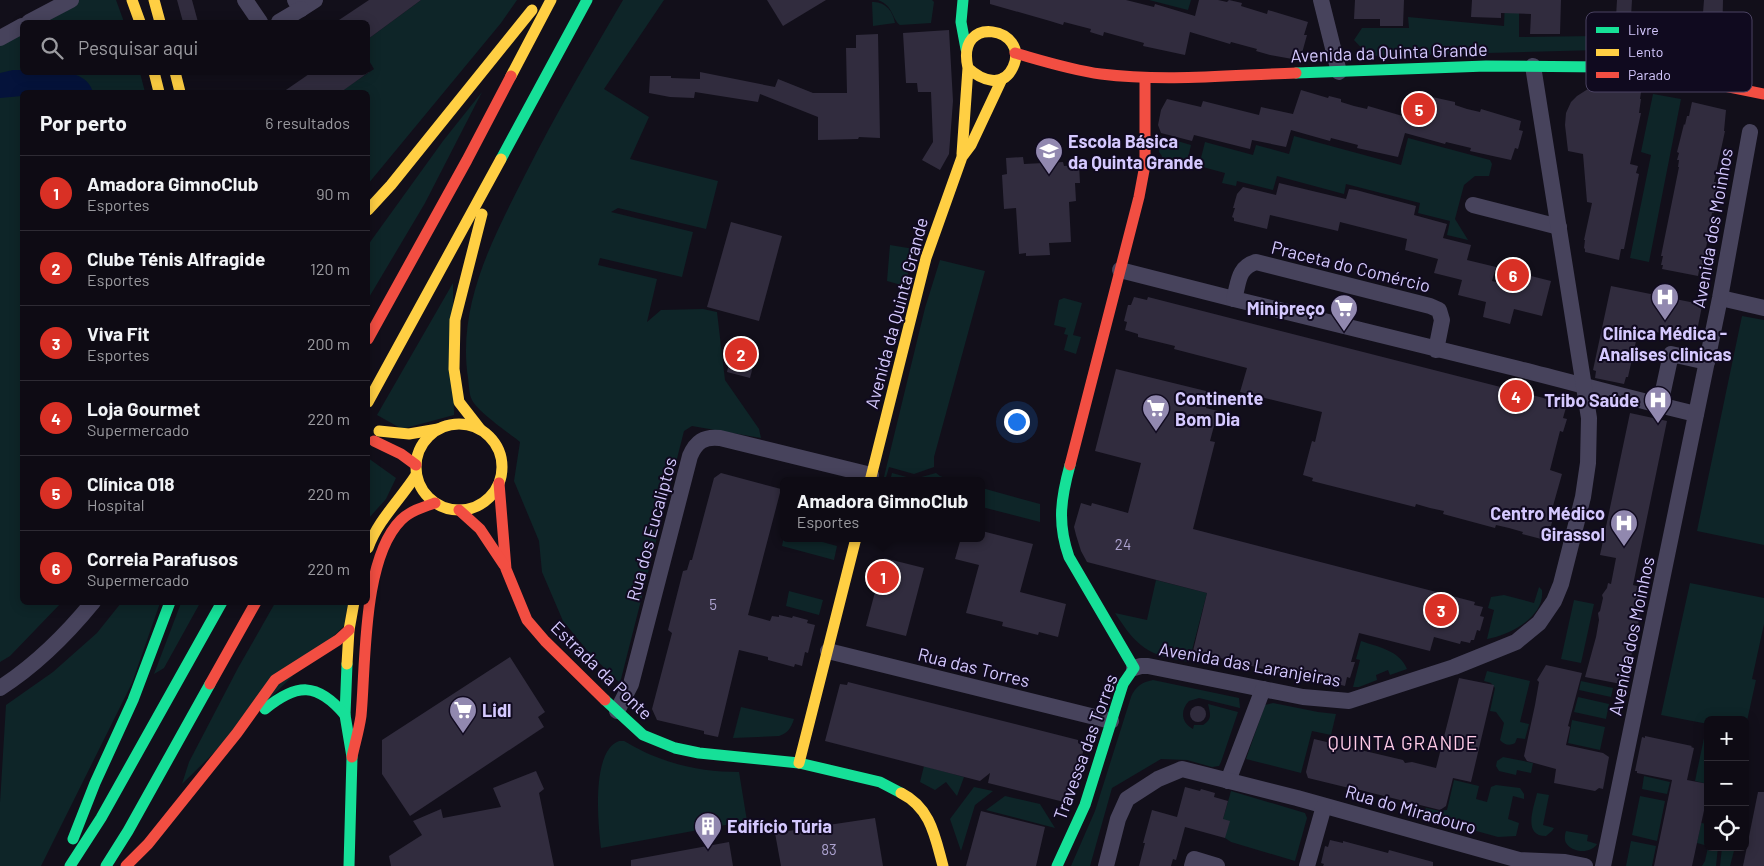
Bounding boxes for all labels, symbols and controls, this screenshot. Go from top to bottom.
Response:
legend [1586,12,1752,92]
search box [20,20,370,75]
text: Livre [1628,21,1659,38]
icon: search [38,34,66,62]
text: Pesquisar aqui [78,36,198,59]
street label: Avenida da Quinta Grande [1290,38,1488,66]
text: Lento [1628,43,1663,60]
text: Parado [1628,66,1671,83]
pin: 5 [1403,90,1435,128]
text: Por perto [40,110,127,135]
text: 6 resultados [265,113,350,132]
place label: Escola Básica da Quinta Grande [1068,130,1203,173]
school or university icon: Escola Básica da Quinta Grande [1034,136,1064,175]
street label: Avenida dos Moinhos [1687,146,1737,310]
text: Amadora GimnoClub [87,172,259,195]
text: 1 [53,184,59,203]
text: 90 m [316,184,350,203]
text: Esportes [87,195,150,214]
street label: Avenida da Quinta Grande [860,215,932,411]
street label: Praceta do Comércio [1269,236,1433,296]
text: Clube Ténis Alfragide [87,247,265,270]
pin: 6 [1497,256,1529,294]
text: 2 [52,259,60,278]
text: 120 m [310,259,350,278]
text: Esportes [87,270,150,289]
hospital icon: Clínica Médica - Analises clinicas [1650,282,1680,321]
supermarket icon: Minipreço [1329,293,1359,332]
place label: Minipreço [1247,297,1325,319]
text: Viva Fit [87,322,150,345]
place label: Clínica Médica - Analises clinicas [1598,322,1732,365]
text: 3 [52,334,60,353]
text: 200 m [307,334,350,353]
pin: 2 [725,335,757,373]
text: Esportes [87,345,150,364]
pin: 4 [1500,377,1532,415]
hospital icon: Tribo Saúde [1643,385,1673,424]
place label: Continente Bom Dia [1175,387,1263,430]
place label: Tribo Saúde [1544,389,1639,411]
supermarket icon: Continente Bom Dia [1141,393,1171,432]
text: Loja Gourmet [87,397,200,420]
text: 4 [51,409,61,428]
text: 220 m [307,409,350,428]
your location [1004,409,1030,435]
text: Supermercado [87,420,189,439]
street label: Rua dos Eucaliptos [621,455,681,603]
text: Clínica 018 [87,472,175,495]
popup [780,477,985,542]
text: 5 [52,484,60,503]
text: 220 m [307,484,350,503]
text: Amadora GimnoClub [797,489,968,512]
text: Hospital [87,495,144,514]
place label: Centro Médico Girassol [1490,502,1605,545]
hospital icon: Centro Médico Girassol [1609,508,1639,547]
text: Esportes [797,512,859,531]
house number: 24 [1115,535,1131,553]
text: Correia Parafusos [87,547,238,570]
street label: Avenida dos Moinhos [1603,554,1659,718]
pin: 1 [867,558,899,596]
text: 6 [52,559,60,578]
text: 220 m [307,559,350,578]
text: Supermercado [87,570,189,589]
pin: 3 [1425,591,1457,629]
house number: 5 [709,595,717,613]
street label: Estrada da Ponte [547,616,657,724]
street label: Avenida das Laranjeiras [1157,637,1343,691]
street label: Rua das Torres [916,642,1032,692]
street label: Travessa das Torres [1048,671,1122,823]
supermarket icon: Lidl [448,695,478,734]
place label: Lidl [482,699,511,721]
map controls [1704,716,1749,851]
button: + [1704,716,1749,761]
district label: QUINTA GRANDE [1328,731,1478,754]
button: − [1704,761,1749,806]
street label: Rua do Miradouro [1343,780,1479,838]
button: locate [1704,806,1749,851]
building icon: Edifício Túria [693,811,723,850]
place label: Edifício Túria [727,815,832,837]
house number: 83 [821,840,837,858]

